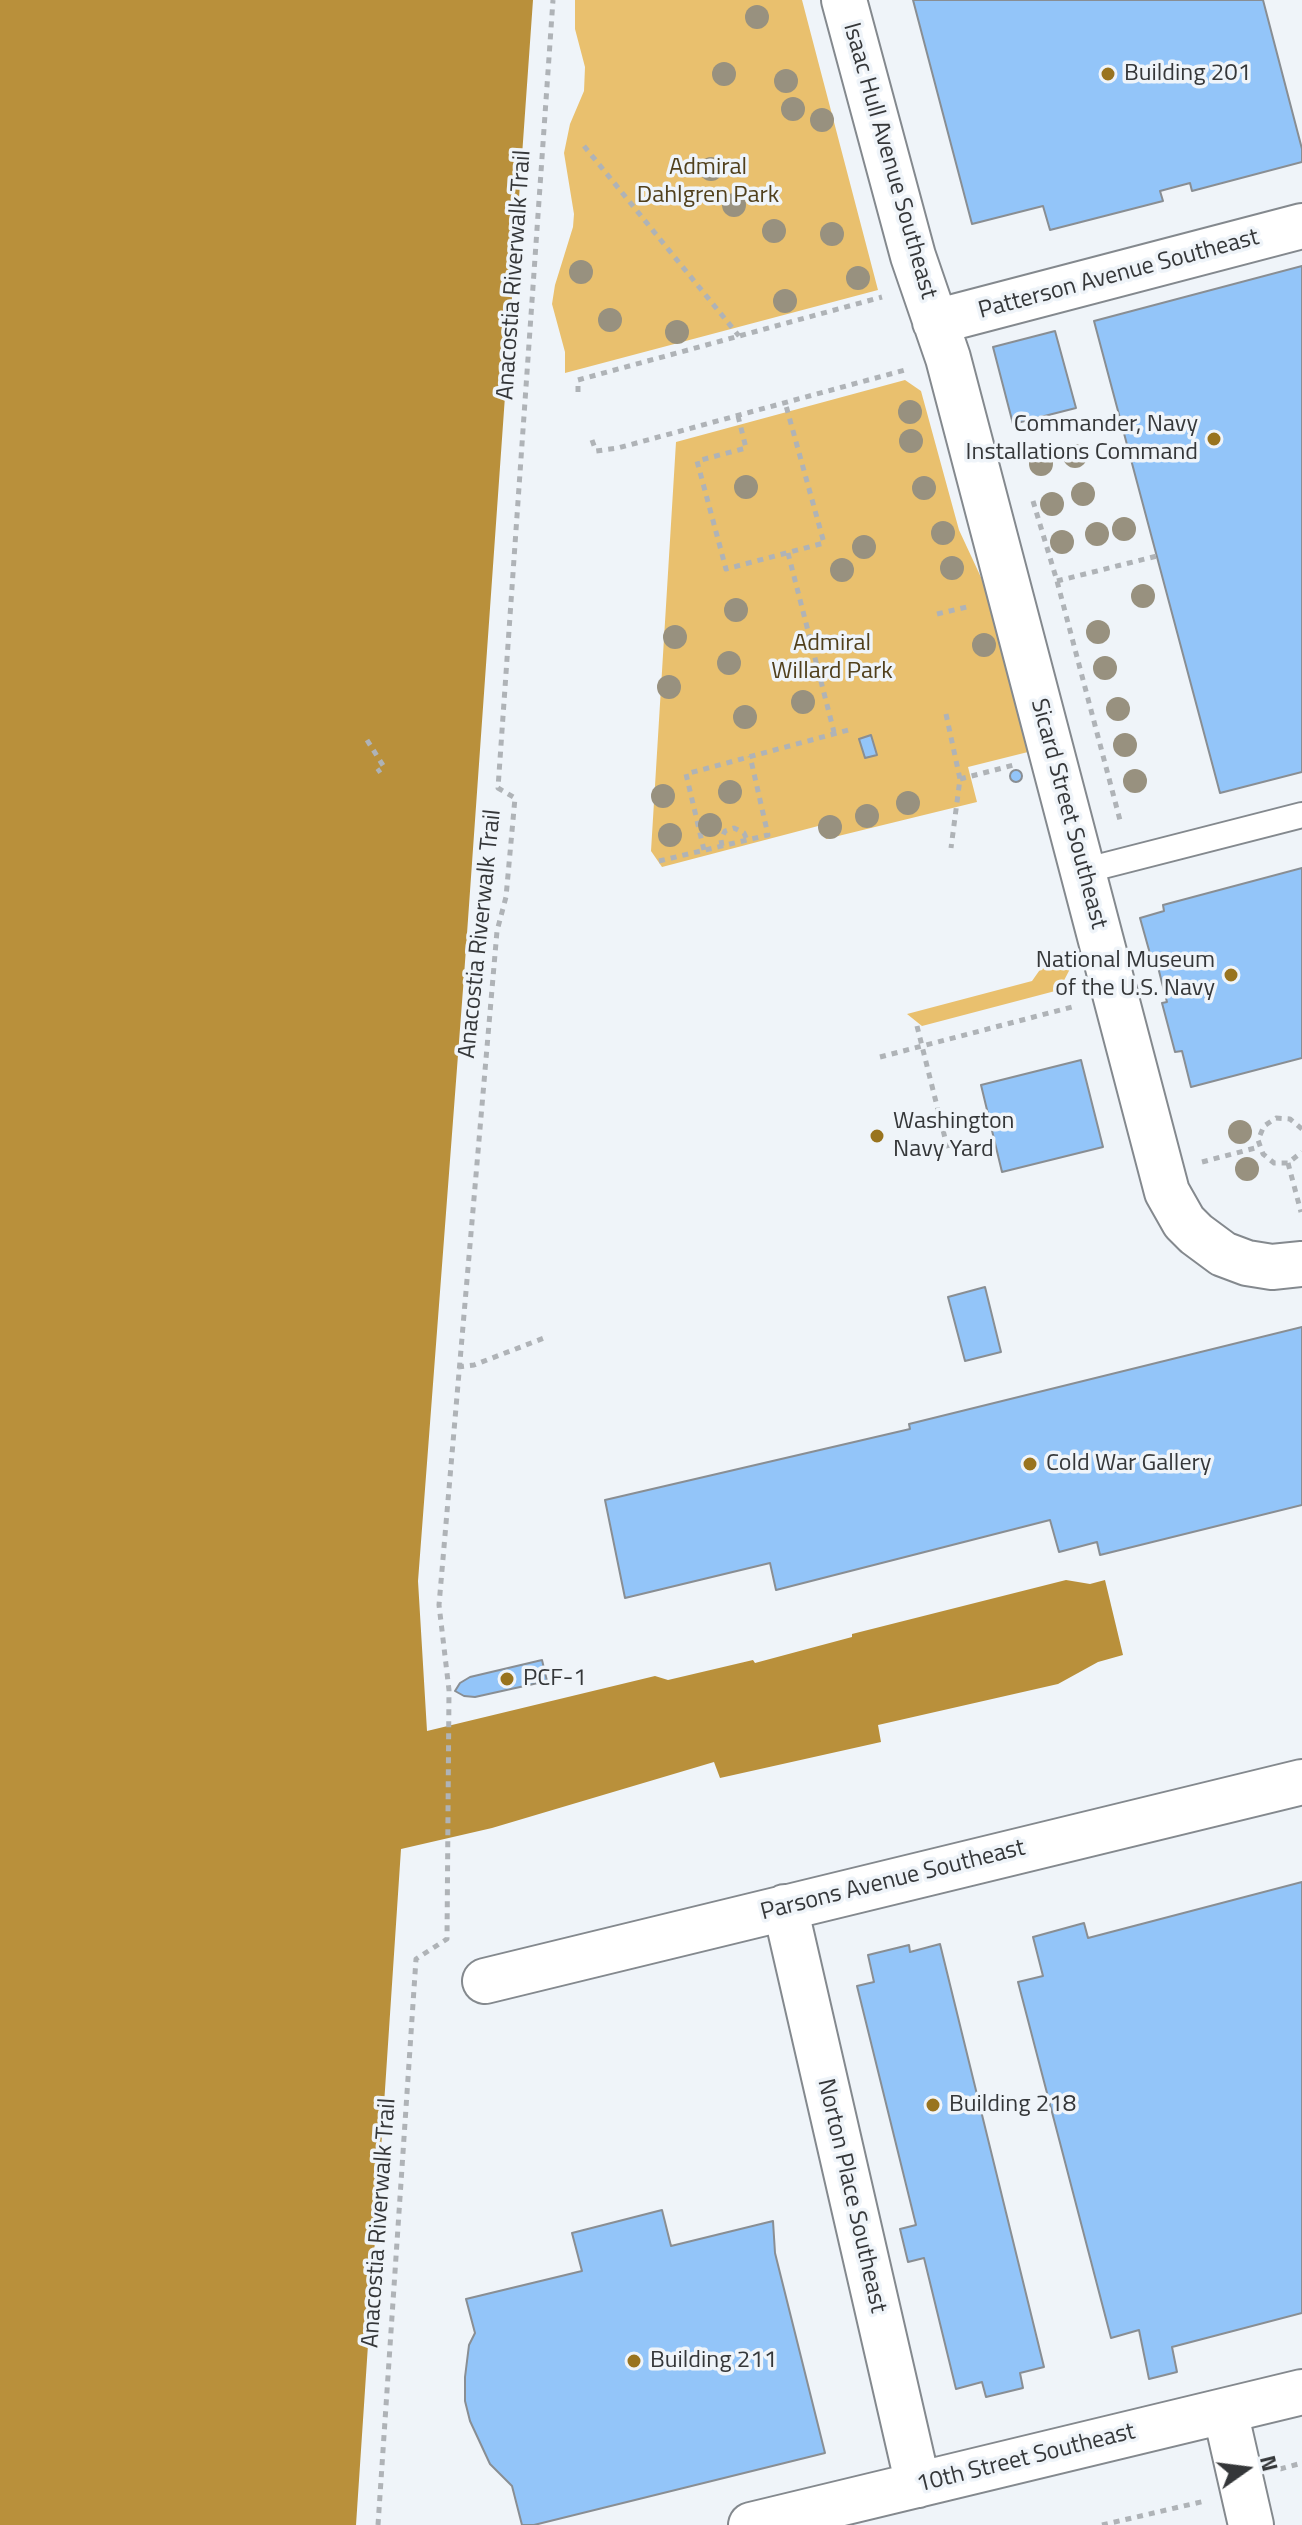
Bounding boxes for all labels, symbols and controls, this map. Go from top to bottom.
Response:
street label: Isaac Hull Avenue Southeast [836,20,942,302]
place label: Building 201 [1124,60,1251,88]
marker: Building 201 [1099,65,1117,83]
street label: Anacostia Riverwalk Trail [492,149,538,401]
park label: Admiral Dahlgren Park [637,154,779,210]
street label: Patterson Avenue Southeast [976,224,1262,326]
place label: Commander, Navy Installations Command [966,411,1198,467]
marker: Commander, Navy Installations Command [1205,430,1223,448]
park label: Admiral Willard Park [771,630,893,686]
street label: Sicard Street Southeast [1023,696,1113,932]
street label: Anacostia Riverwalk Trail [454,808,508,1060]
place label: National Museum of the U.S. Navy [1036,947,1215,1003]
marker: National Museum of the U.S. Navy [1222,966,1240,984]
place label: Washington Navy Yard [893,1108,1014,1164]
marker: Washington Navy Yard [868,1127,886,1145]
place label: Cold War Gallery [1046,1450,1211,1478]
marker: Cold War Gallery [1021,1455,1039,1473]
place label: PCF-1 [523,1665,587,1693]
marker: PCF-1 [498,1670,516,1688]
street label: Parsons Avenue Southeast [758,1834,1028,1928]
street label: Norton Place Southeast [810,2076,892,2316]
place label: Building 218 [949,2091,1076,2119]
marker: Building 218 [924,2096,942,2114]
street label: Anacostia Riverwalk Trail [357,2097,403,2349]
place label: Building 211 [650,2347,777,2375]
marker: Building 211 [625,2352,643,2370]
street label: 10th Street Southeast [914,2418,1138,2500]
north arrow [1206,2429,1286,2509]
text: N [1251,2452,1288,2475]

